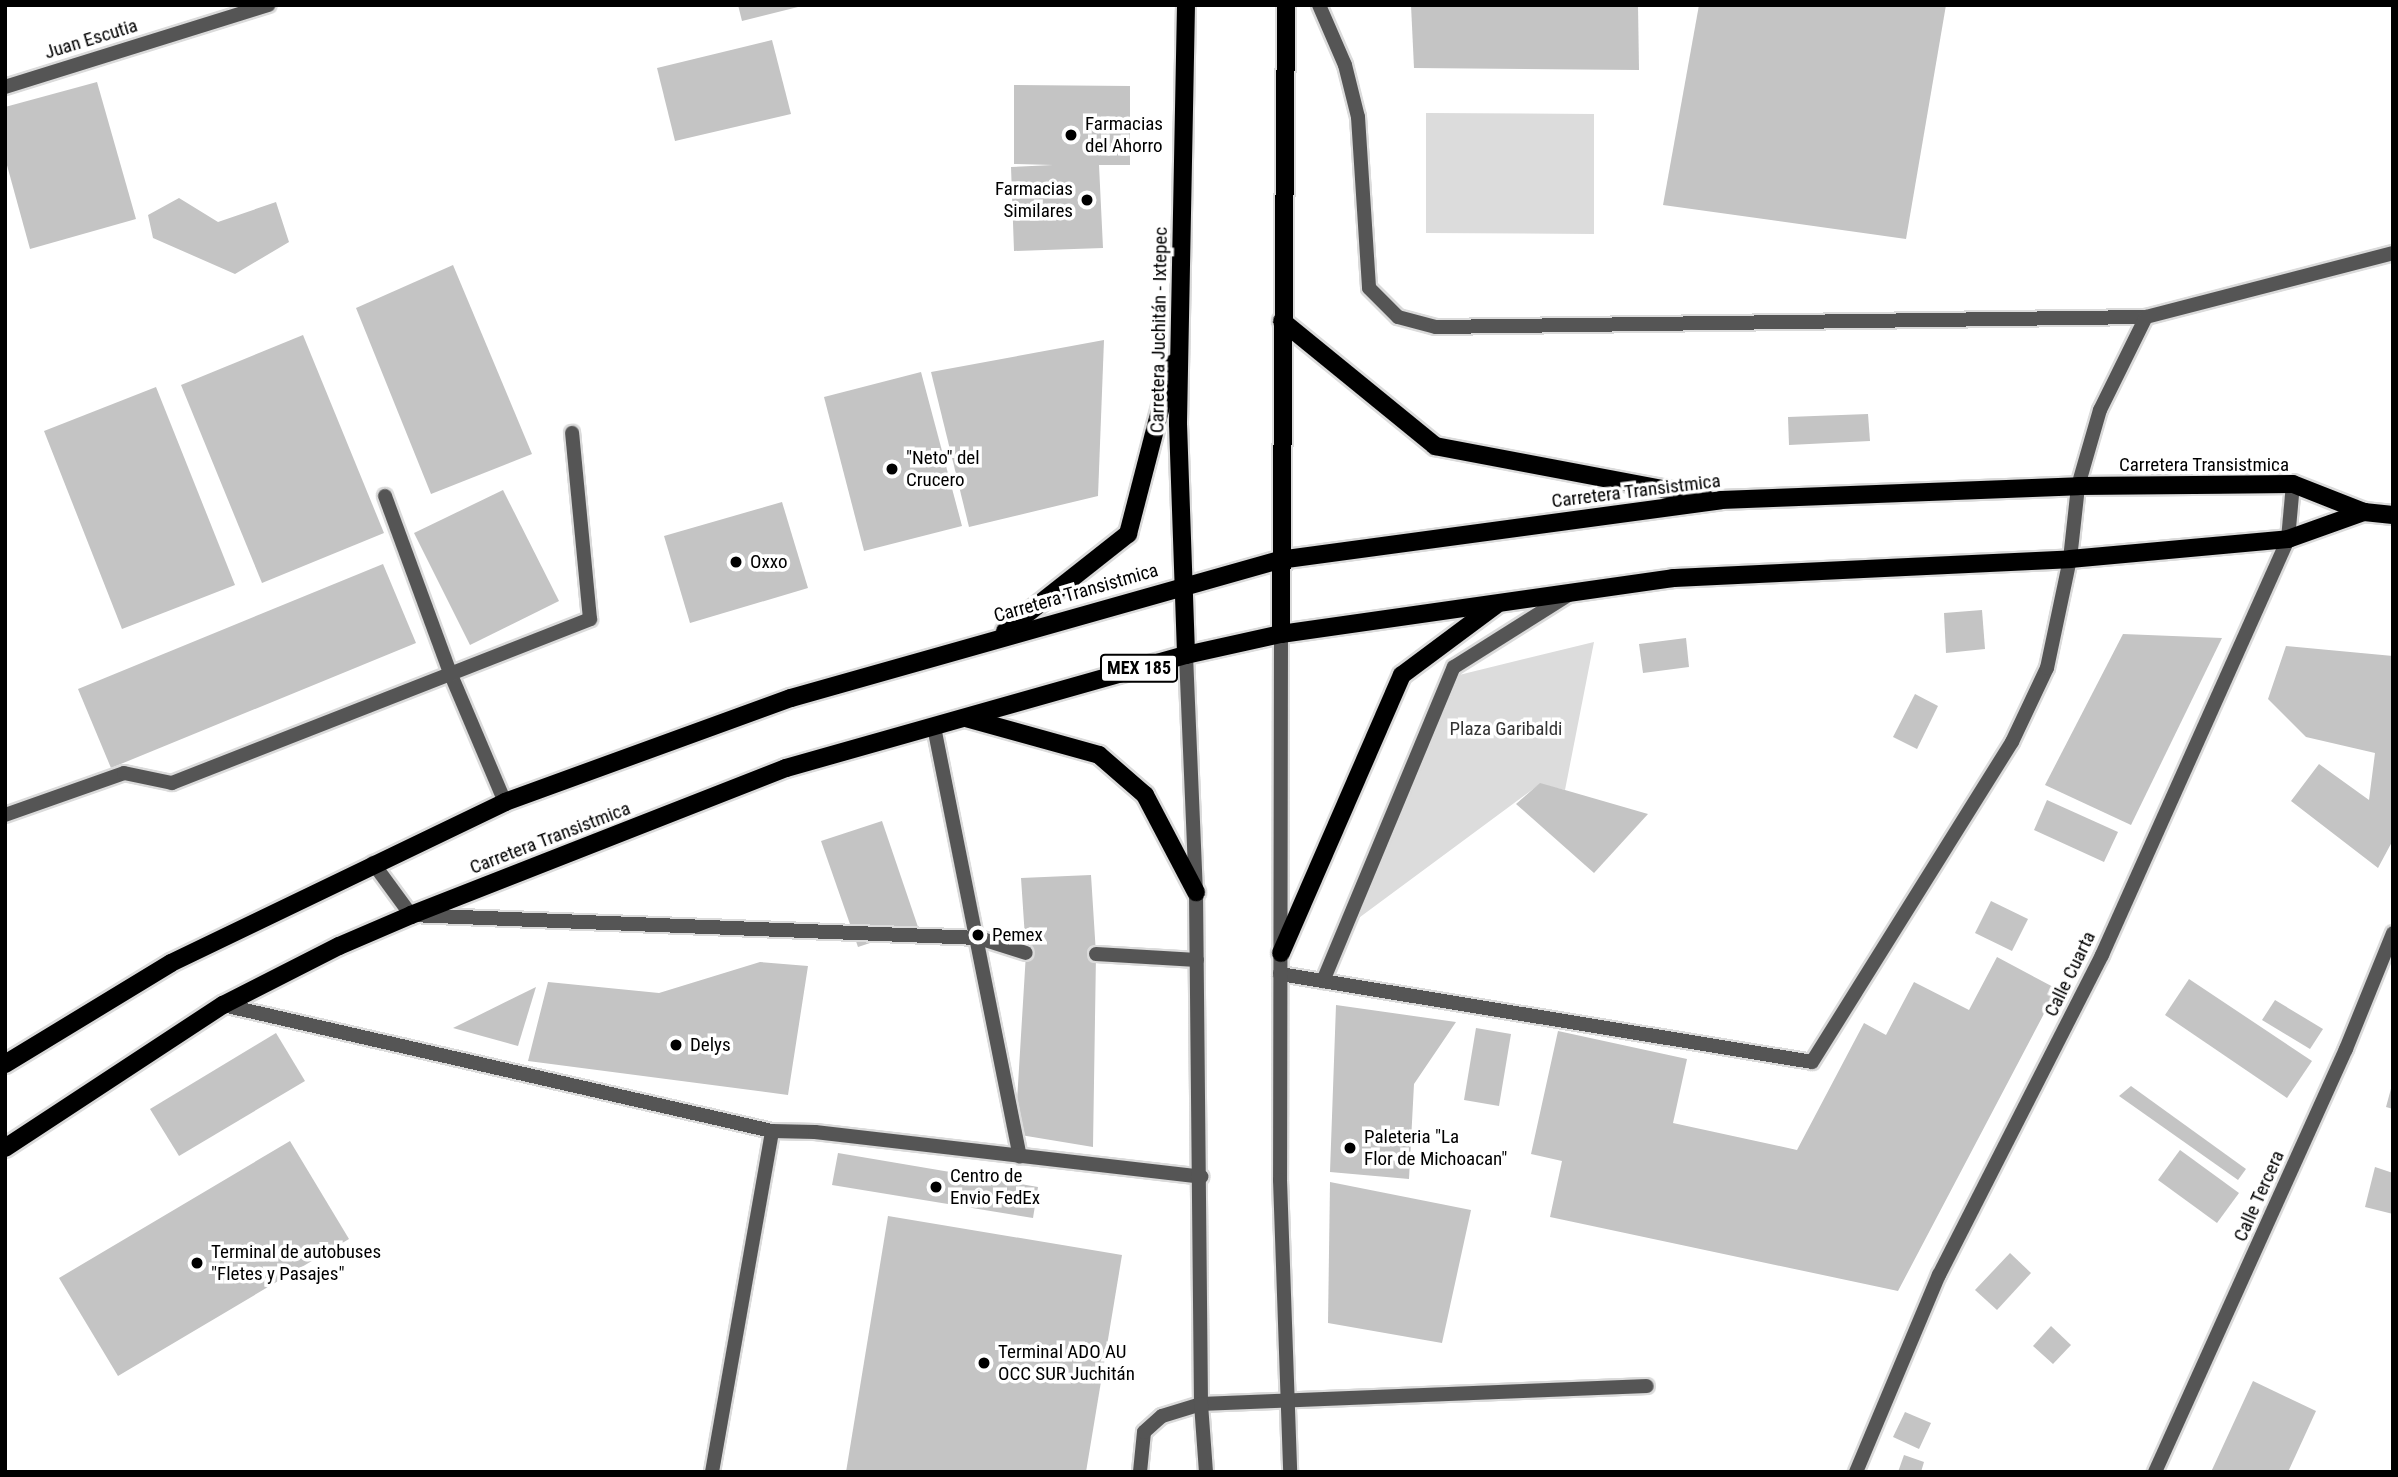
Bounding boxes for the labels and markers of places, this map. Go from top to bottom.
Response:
place label: Farmacias del Ahorro [1085,113,1163,157]
marker: Farmacias del Ahorro [1063,127,1079,143]
place label: Farmacias Similares [995,178,1073,222]
marker: Farmacias Similares [1079,192,1095,208]
place label: "Neto" del Crucero [906,447,980,491]
marker: "Neto" del Crucero [884,461,900,477]
place label: Oxxo [750,551,787,573]
marker: Oxxo [728,554,744,570]
place label: Pemex [992,924,1043,946]
marker: Pemex [970,927,986,943]
place label: Delys [690,1034,731,1056]
marker: Delys [668,1037,684,1053]
place label: Paleteria "La Flor de Michoacan" [1364,1126,1507,1170]
marker: Paleteria "La Flor de Michoacan" [1342,1140,1358,1156]
place label: Centro de Envio FedEx [950,1165,1040,1209]
marker: Centro de Envio FedEx [928,1179,944,1195]
place label: Terminal de autobuses "Fletes y Pasajes" [211,1241,381,1285]
marker: Terminal de autobuses "Fletes y Pasajes" [189,1255,205,1271]
place label: Terminal ADO AU OCC SUR Juchitán [998,1341,1135,1385]
marker: Terminal ADO AU OCC SUR Juchitán [976,1355,992,1371]

